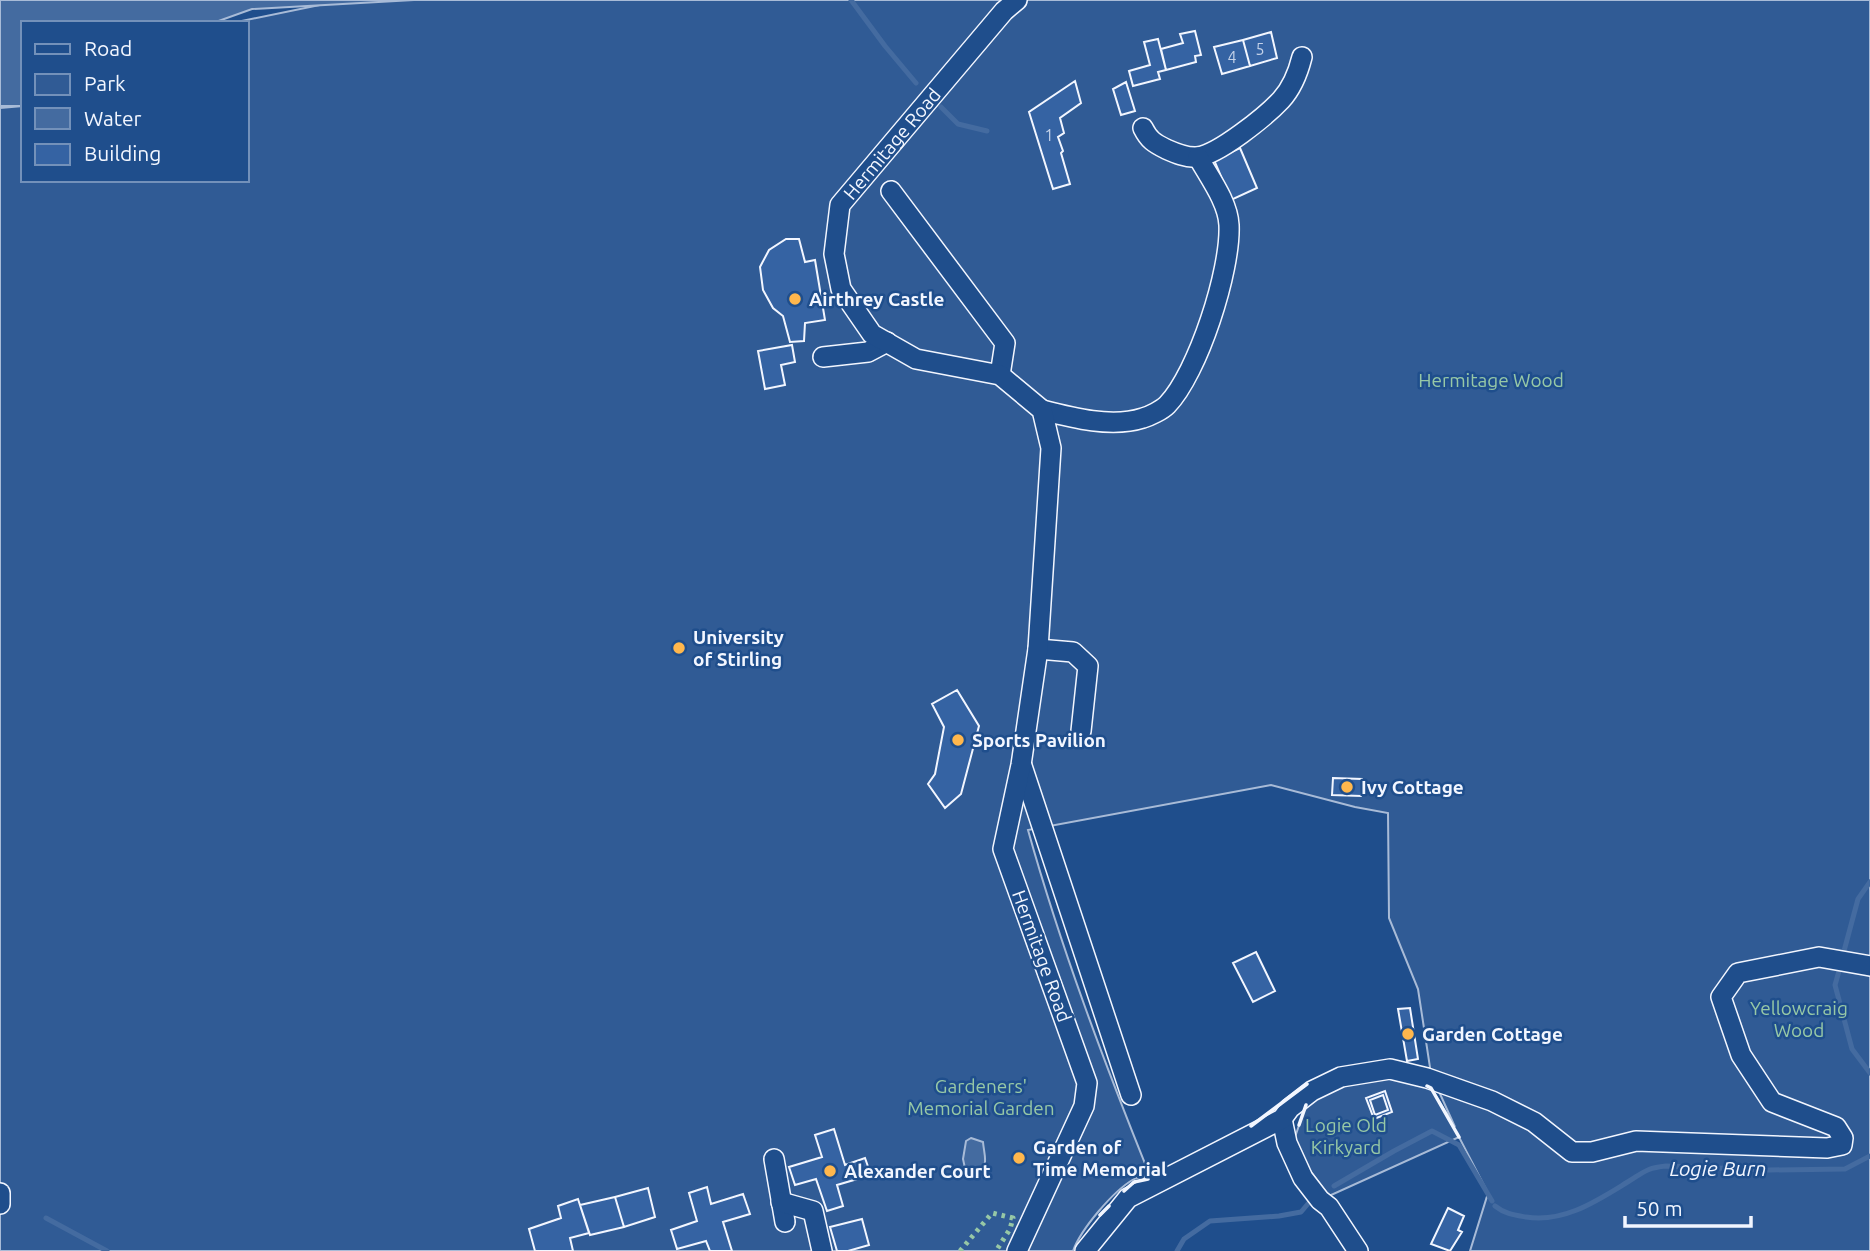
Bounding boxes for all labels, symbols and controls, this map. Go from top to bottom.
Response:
legend [21,21,248,182]
text: Road [84,36,132,60]
house number: 5 [1255,40,1265,58]
house number: 4 [1227,48,1237,66]
text: Park [84,71,126,95]
street label: Hermitage Road [839,84,945,204]
text: Water [84,106,142,130]
house number: 1 [1044,126,1054,144]
text: Building [84,141,161,165]
place label: Airthrey Castle [809,288,944,310]
marker: Airthrey Castle [787,291,803,307]
park label: Hermitage Wood [1418,369,1564,391]
place label: University of Stirling [693,626,784,670]
marker: University of Stirling [671,640,687,656]
place label: Sports Pavilion [972,729,1106,751]
marker: Sports Pavilion [950,732,966,748]
place label: Ivy Cottage [1361,776,1464,798]
marker: Ivy Cottage [1339,779,1355,795]
street label: Hermitage Road [1008,887,1076,1025]
park label: Yellowcraig Wood [1750,997,1848,1041]
place label: Garden Cottage [1422,1023,1563,1045]
marker: Garden Cottage [1400,1026,1416,1042]
park label: Gardeners' Memorial Garden [907,1075,1055,1119]
park label: Logie Old Kirkyard [1305,1114,1387,1158]
place label: Garden of Time Memorial [1033,1136,1167,1180]
marker: Garden of Time Memorial [1011,1150,1027,1166]
water label: Logie Burn [1670,1156,1766,1180]
place label: Alexander Court [844,1160,991,1182]
marker: Alexander Court [822,1163,838,1179]
scale bar [1625,1184,1751,1228]
text: 50 m [1636,1196,1683,1220]

